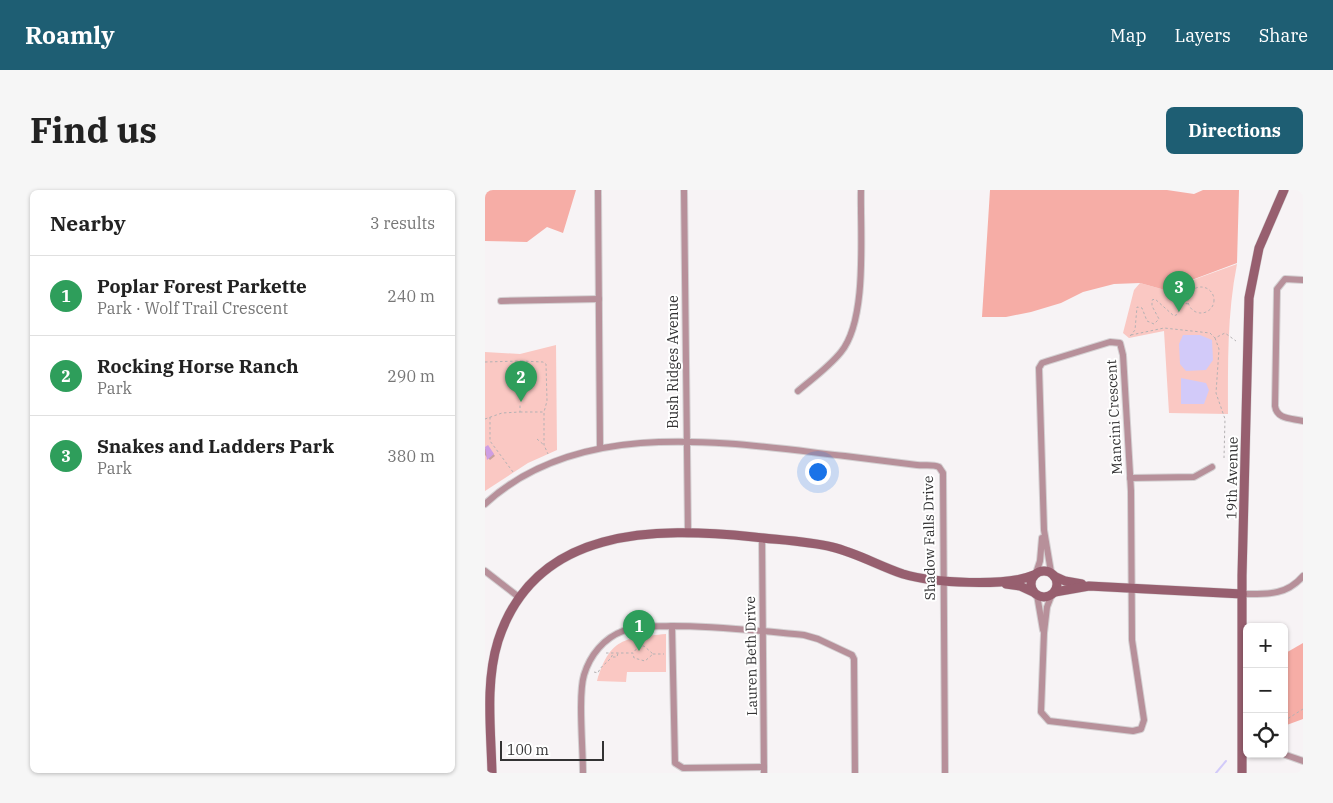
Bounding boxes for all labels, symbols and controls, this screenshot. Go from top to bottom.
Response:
text: Roamly [25,19,115,51]
text: Map [1110,24,1147,47]
text: Layers [1175,24,1231,47]
text: Share [1259,24,1308,47]
text: Find us [30,107,157,153]
button: Directions [1166,107,1303,154]
text: Nearby [50,209,126,237]
text: 3 results [370,213,435,233]
pin: 3 [1163,271,1195,312]
text: Poplar Forest Parkette [97,274,307,298]
text: 1 [61,286,71,306]
text: 240 m [387,286,435,306]
street label: Bush Ridges Avenue [664,295,682,429]
text: Park · Wolf Trail Crescent [97,298,288,318]
text: Rocking Horse Ranch [97,354,299,378]
street label: Mancini Crescent [1102,359,1126,475]
pin: 2 [505,361,537,402]
text: 2 [61,366,71,386]
text: 290 m [387,366,435,386]
text: Park [97,378,132,398]
text: Snakes and Ladders Park [97,434,334,458]
street label: 19th Avenue [1222,436,1242,520]
text: 3 [61,446,71,466]
text: 380 m [387,446,435,466]
text: Park [97,458,132,478]
your location [805,459,831,485]
street label: Shadow Falls Drive [919,475,939,601]
street label: Lauren Beth Drive [741,596,761,716]
pin: 1 [623,610,655,651]
map controls [1243,623,1288,758]
button: + [1243,623,1288,668]
button: − [1243,668,1288,713]
button: locate [1243,713,1288,758]
scale bar [500,738,604,761]
text: 100 m [507,741,549,759]

